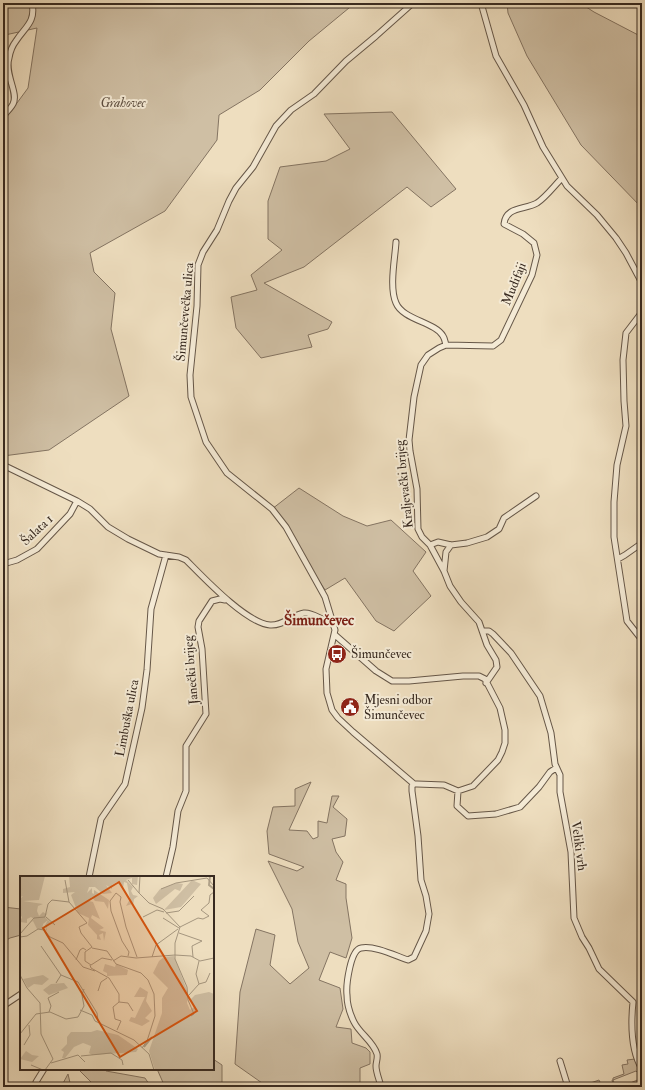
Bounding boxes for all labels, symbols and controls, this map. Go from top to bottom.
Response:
park label: Grahovec [100,95,147,111]
street label: Mudifaji [498,260,530,308]
street label: Šimunčevečka ulica [171,261,197,362]
street label: Kraljevački brijeg [391,438,417,529]
street label: Šalata 1 [16,509,57,549]
district label: Šimunčevec [284,609,355,630]
street label: Janečki brijeg [180,634,202,706]
bus stop icon: Šimunčevec [326,643,348,665]
place label: Šimunčevec [351,644,412,662]
street label: Limbuška ulica [112,677,142,758]
place label: Mjesni odbor Šimunčevec [364,692,433,723]
public building icon: Mjesni odbor Šimunčevec [339,696,361,718]
street label: Veliki vrh [568,820,590,872]
inset map [20,876,214,1070]

